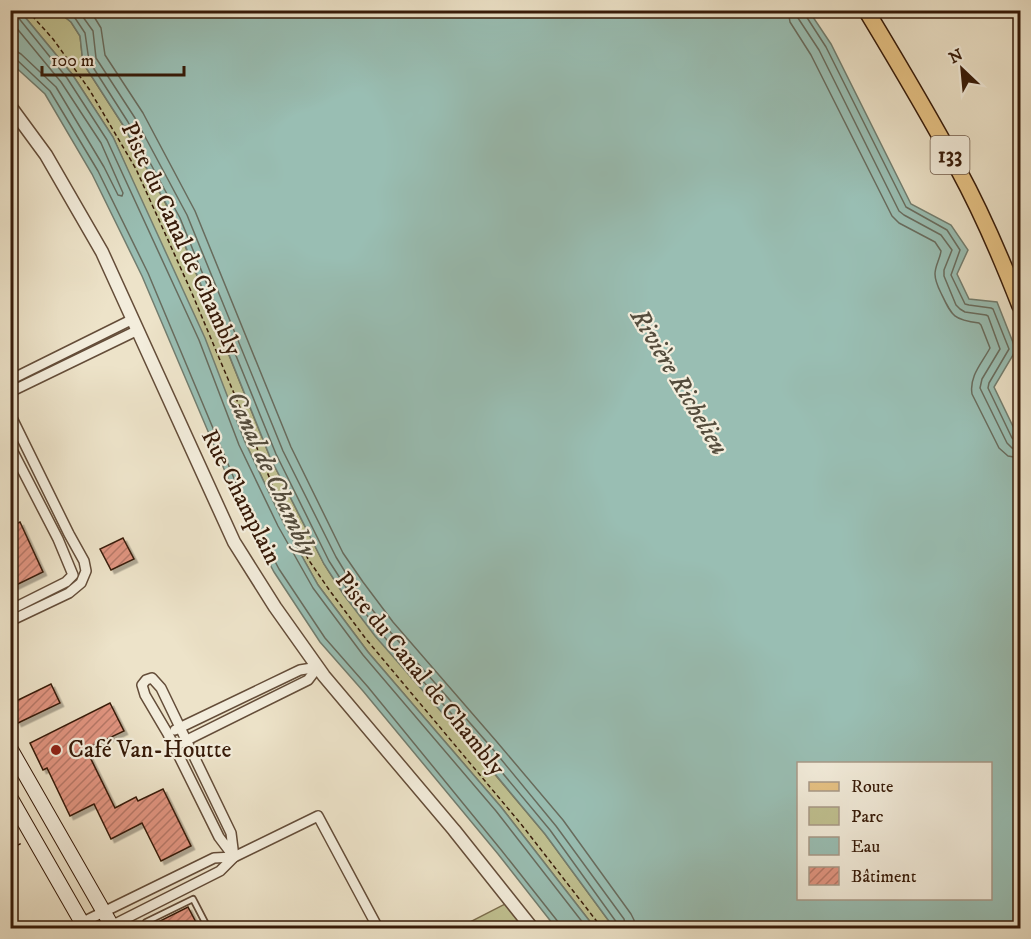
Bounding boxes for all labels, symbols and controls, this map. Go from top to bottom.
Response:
scale bar [42,39,184,77]
north arrow [932,39,992,99]
text: N [946,45,966,68]
text: 100 m [51,50,94,72]
street label: Piste du Canal de Chambly [114,118,249,361]
road number: 133 [930,136,970,174]
water label: Rivière Richelieu [622,302,736,461]
water label: Canal de Chambly [218,386,325,564]
street label: Rue Champlain [194,424,288,570]
street label: Piste du Canal de Chambly [328,566,512,783]
place label: Café Van-Houtte [68,735,231,765]
marker: Café Van-Houtte [49,743,63,757]
legend [797,762,992,900]
text: Route [851,776,894,798]
text: Parc [851,806,884,828]
text: Eau [851,836,880,858]
text: Bâtiment [851,866,917,888]

